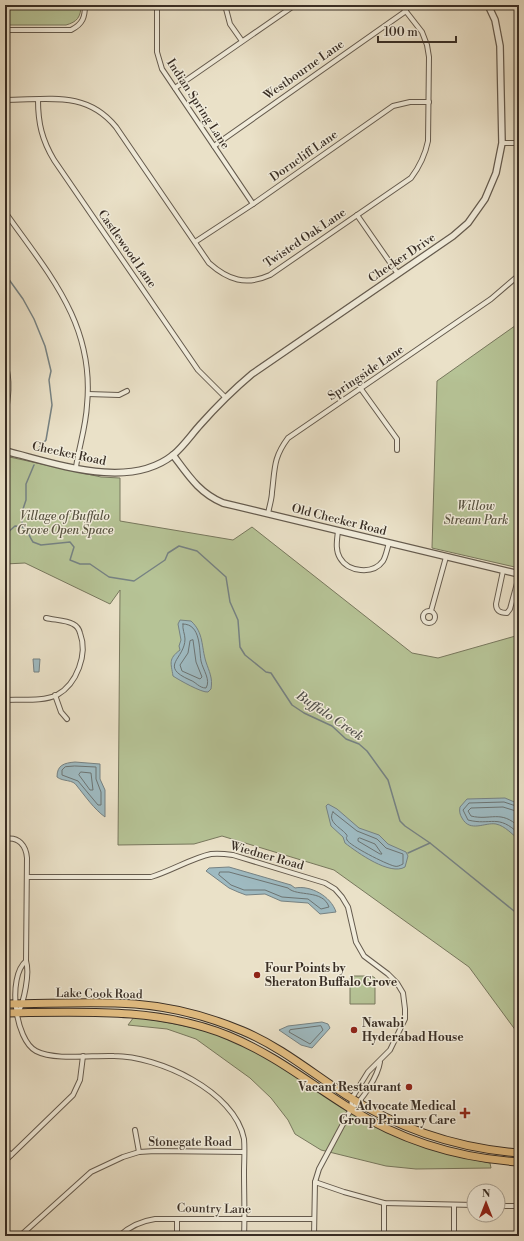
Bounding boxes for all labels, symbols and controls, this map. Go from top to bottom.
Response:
scale bar [378,18,456,44]
text: 100 m [384,25,418,40]
street label: Westbourne Lane [260,37,347,104]
street label: Indian Spring Lane [163,56,233,152]
street label: Dorncliff Lane [267,127,341,185]
street label: Twisted Oak Lane [261,205,349,271]
street label: Castlewood Lane [95,207,159,291]
street label: Checker Drive [365,230,439,286]
street label: Springside Lane [325,342,407,404]
street label: Checker Road [31,439,108,469]
park label: Willow Stream Park [444,499,508,528]
street label: Old Checker Road [290,501,388,539]
park label: Village of Buffalo Grove Open Space [17,509,114,538]
water label: Buffalo Creek [292,687,367,744]
street label: Wiedner Road [227,838,306,874]
place label: Four Points by Sheraton Buffalo Grove [265,961,398,990]
marker: Four Points by Sheraton Buffalo Grove [252,970,262,980]
street label: Lake Cook Road [55,986,143,1002]
place label: Nawabi Hyderabad House [362,1016,464,1045]
marker: Nawabi Hyderabad House [349,1025,359,1035]
place label: Vacant Restaurant [297,1080,402,1095]
marker: Vacant Restaurant [404,1082,414,1092]
place label: Advocate Medical Group Primary Care [339,1099,457,1128]
marker: Advocate Medical Group Primary Care [459,1107,471,1119]
street label: Stonegate Road [148,1135,232,1150]
north arrow [466,1183,506,1223]
text: N [482,1187,491,1201]
street label: Country Lane [177,1201,251,1217]

